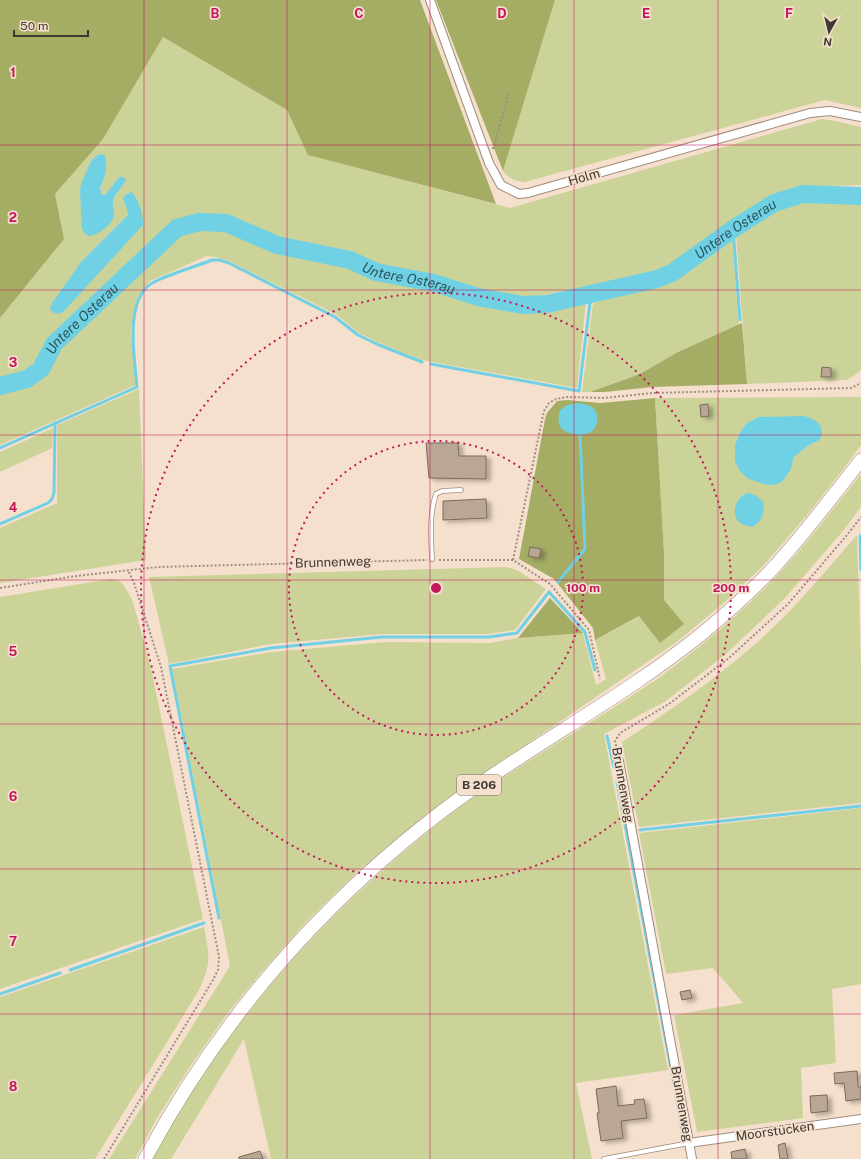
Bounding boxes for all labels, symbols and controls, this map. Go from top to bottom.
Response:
text: B [211,6,220,21]
text: C [354,6,364,21]
text: D [497,6,507,21]
text: E [642,6,650,21]
text: F [785,6,793,21]
scale bar [14,12,88,38]
north arrow [809,12,849,52]
text: 50 m [20,19,48,33]
text: N [823,35,833,48]
text: 1 [10,65,16,80]
street label: Holm [566,165,602,189]
water label: Untere Osterau [691,196,779,262]
text: 2 [9,210,17,225]
water label: Untere Osterau [359,259,457,297]
water label: Untere Osterau [42,280,122,357]
text: 3 [9,355,18,370]
text: 4 [9,500,18,515]
street label: Brunnenweg [295,553,371,571]
centre of rings [429,581,443,595]
text: 100 m [566,581,600,595]
text: 200 m [713,581,749,595]
text: 5 [9,644,18,659]
street label: Brunnenweg [609,746,637,824]
road number: B 206 [457,775,501,795]
text: 6 [9,789,18,804]
text: 7 [9,934,17,949]
street label: Brunnenweg [668,1065,696,1143]
text: 8 [9,1079,18,1094]
street label: Moorstücken [735,1118,815,1144]

